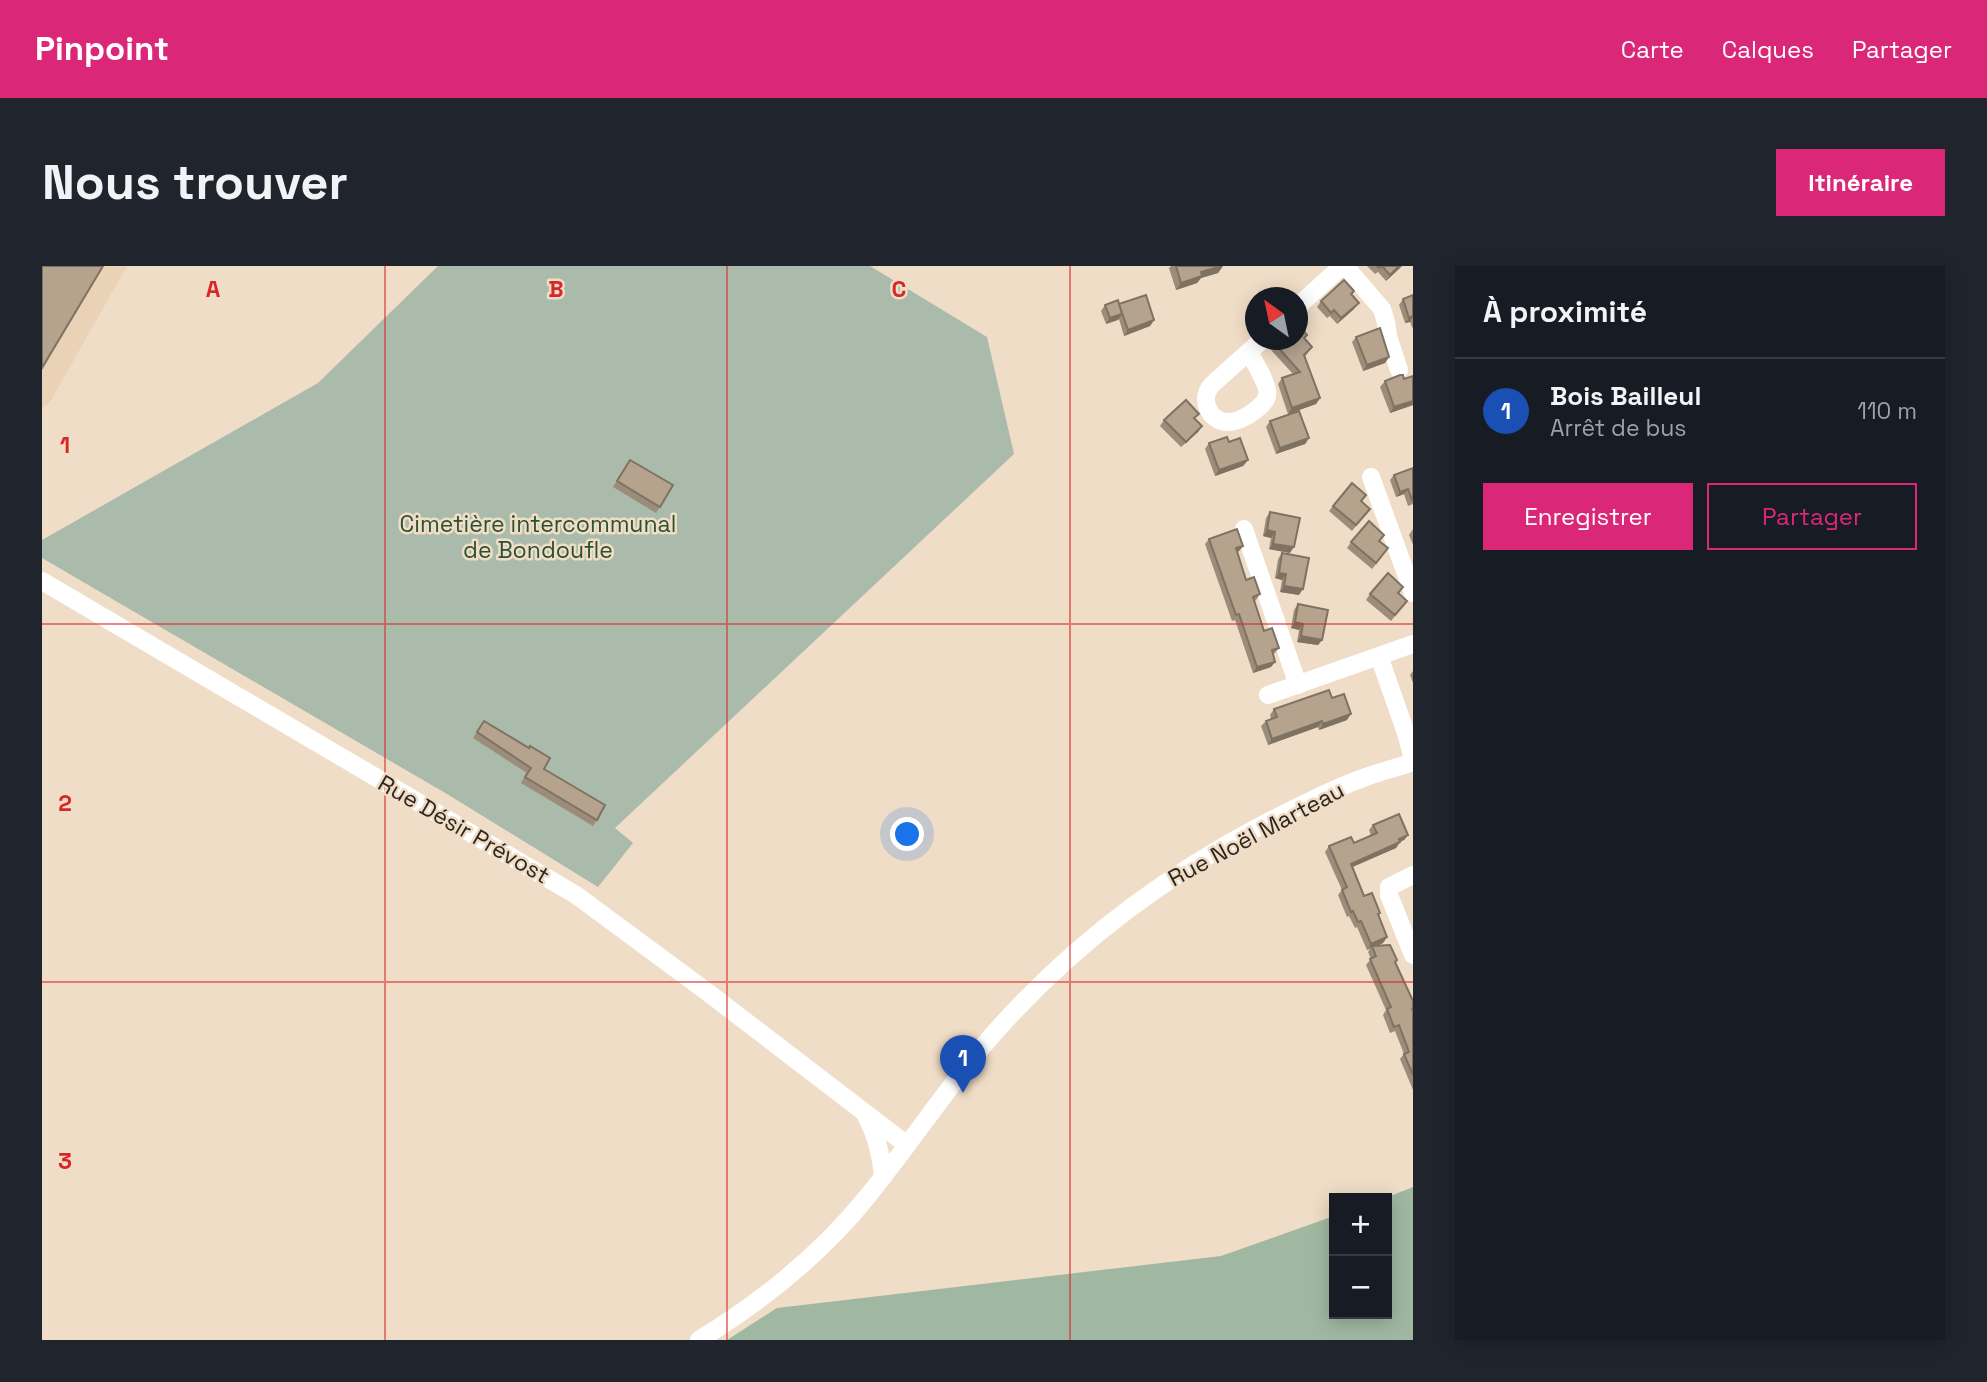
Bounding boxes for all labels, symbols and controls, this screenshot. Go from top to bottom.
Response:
text: Pinpoint [35,28,169,70]
text: Carte [1621,34,1684,65]
text: Calques [1722,34,1814,65]
text: Partager [1852,34,1952,65]
button: Itinéraire [1776,149,1945,216]
text: Nous trouver [42,151,348,213]
text: A [206,274,221,304]
text: B [548,274,564,304]
text: C [892,274,906,304]
north arrow [1245,287,1308,350]
text: À proximité [1483,292,1647,331]
text: Bois Bailleul [1550,379,1701,413]
text: 1 [1501,396,1511,426]
text: 110 m [1857,396,1917,426]
text: Arrêt de bus [1550,413,1686,443]
text: 1 [60,430,70,460]
button: Enregistrer [1483,483,1693,550]
button: Partager [1707,483,1917,550]
park label: Cimetière intercommunal de Bondoufle [400,509,676,565]
street label: Rue Désir Prévost [373,768,555,890]
street label: Rue Noël Marteau [1163,775,1349,893]
text: 2 [58,788,72,818]
your location [890,817,924,851]
pin: 1 [940,1035,986,1093]
text: 3 [58,1146,72,1176]
map controls [1329,1193,1392,1319]
button: + [1329,1193,1392,1256]
button: − [1329,1256,1392,1319]

